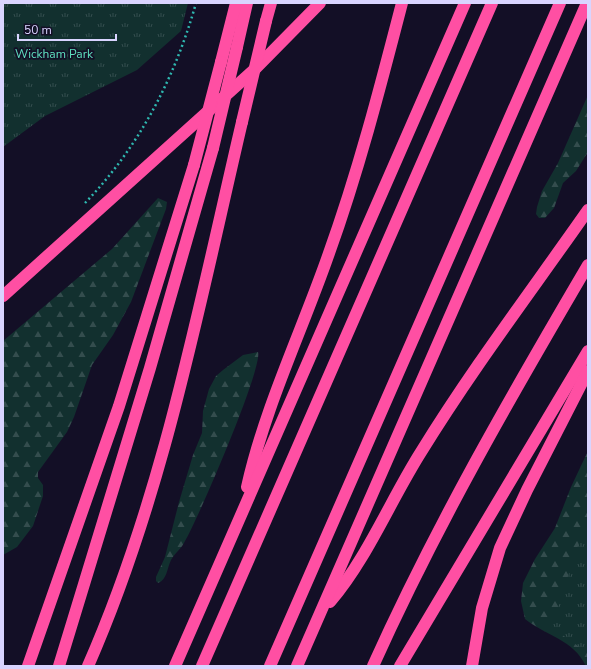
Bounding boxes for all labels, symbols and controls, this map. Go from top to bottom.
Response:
scale bar [18,16,116,42]
text: 50 m [24,22,52,38]
park label: Wickham Park [15,46,94,62]

